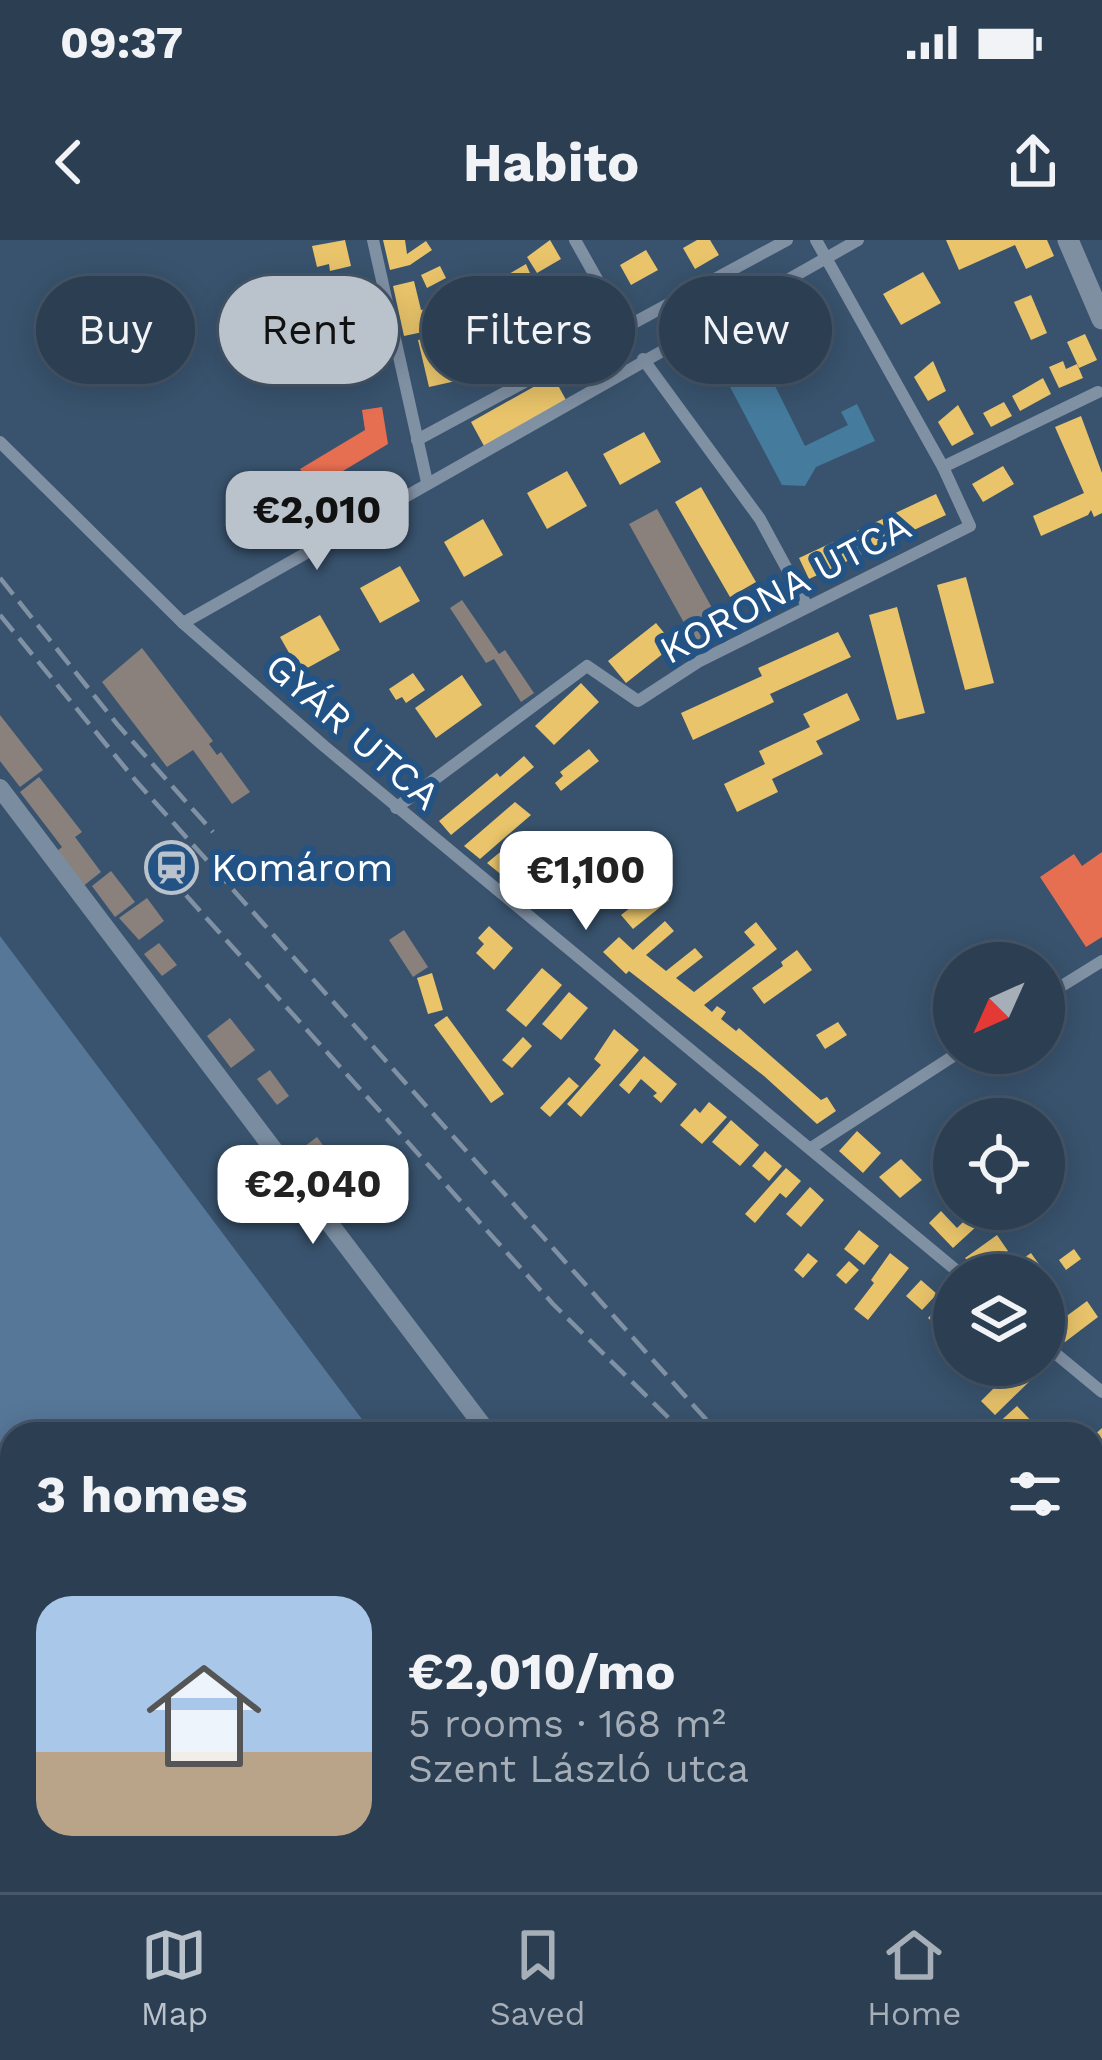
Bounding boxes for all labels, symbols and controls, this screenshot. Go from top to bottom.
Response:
text: 09:37 [60,16,183,69]
icon: back [36,129,102,195]
icon: share [1000,129,1066,195]
text: Habito [463,131,639,194]
chip: Buy [36,276,195,384]
chip: Rent [219,276,398,384]
chip: Filters [422,276,635,384]
chip: New [659,276,832,384]
pin: €2,010 [219,471,415,573]
text: €2,010 [253,487,381,532]
street label: KORONA UTCA [652,503,918,673]
street label: GYÁR UTCA [257,643,449,819]
pin: €1,100 [488,831,684,933]
station icon: Komárom [144,839,200,895]
place label: Komárom [211,845,393,890]
text: €1,100 [527,847,645,892]
north arrow [933,942,1065,1074]
map controls [933,942,1065,1386]
button: locate [933,1098,1065,1230]
pin: €2,040 [215,1145,411,1247]
text: €2,040 [245,1161,381,1206]
button: layers [933,1254,1065,1386]
icon: filters [1002,1461,1068,1527]
text: 3 homes [36,1465,248,1524]
text: €2,010/mo [408,1642,676,1701]
icon: home [132,1644,276,1788]
text: 5 rooms · 168 m² [408,1701,726,1746]
text: Szent László utca [408,1746,749,1791]
tab: Map [141,1922,208,2033]
tab: Saved [490,1922,585,2033]
tab: Home [867,1922,961,2033]

